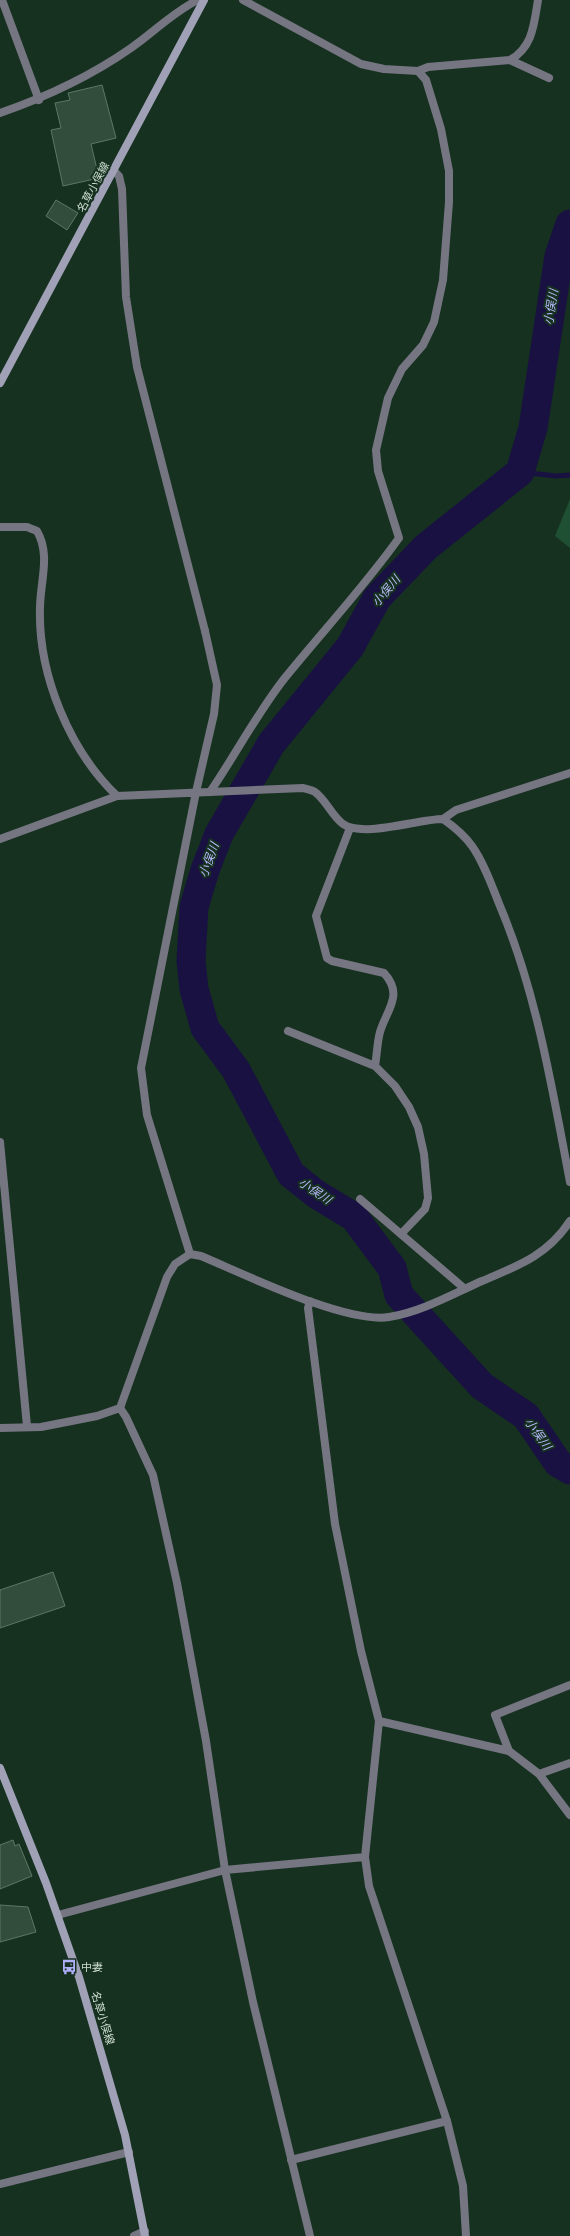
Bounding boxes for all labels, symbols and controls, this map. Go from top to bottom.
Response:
street label: 名草小俣線 [75,160,112,215]
water label: 小俣川 [541,286,561,326]
water label: 小俣川 [369,571,404,609]
water label: 小俣川 [196,839,222,879]
water label: 小俣川 [296,1175,335,1208]
water label: 小俣川 [522,1415,555,1454]
bus stop icon: 中妻 [60,1958,78,1976]
place label: 中妻 [81,1961,103,1974]
street label: 名草小俣線 [88,1990,117,2046]

